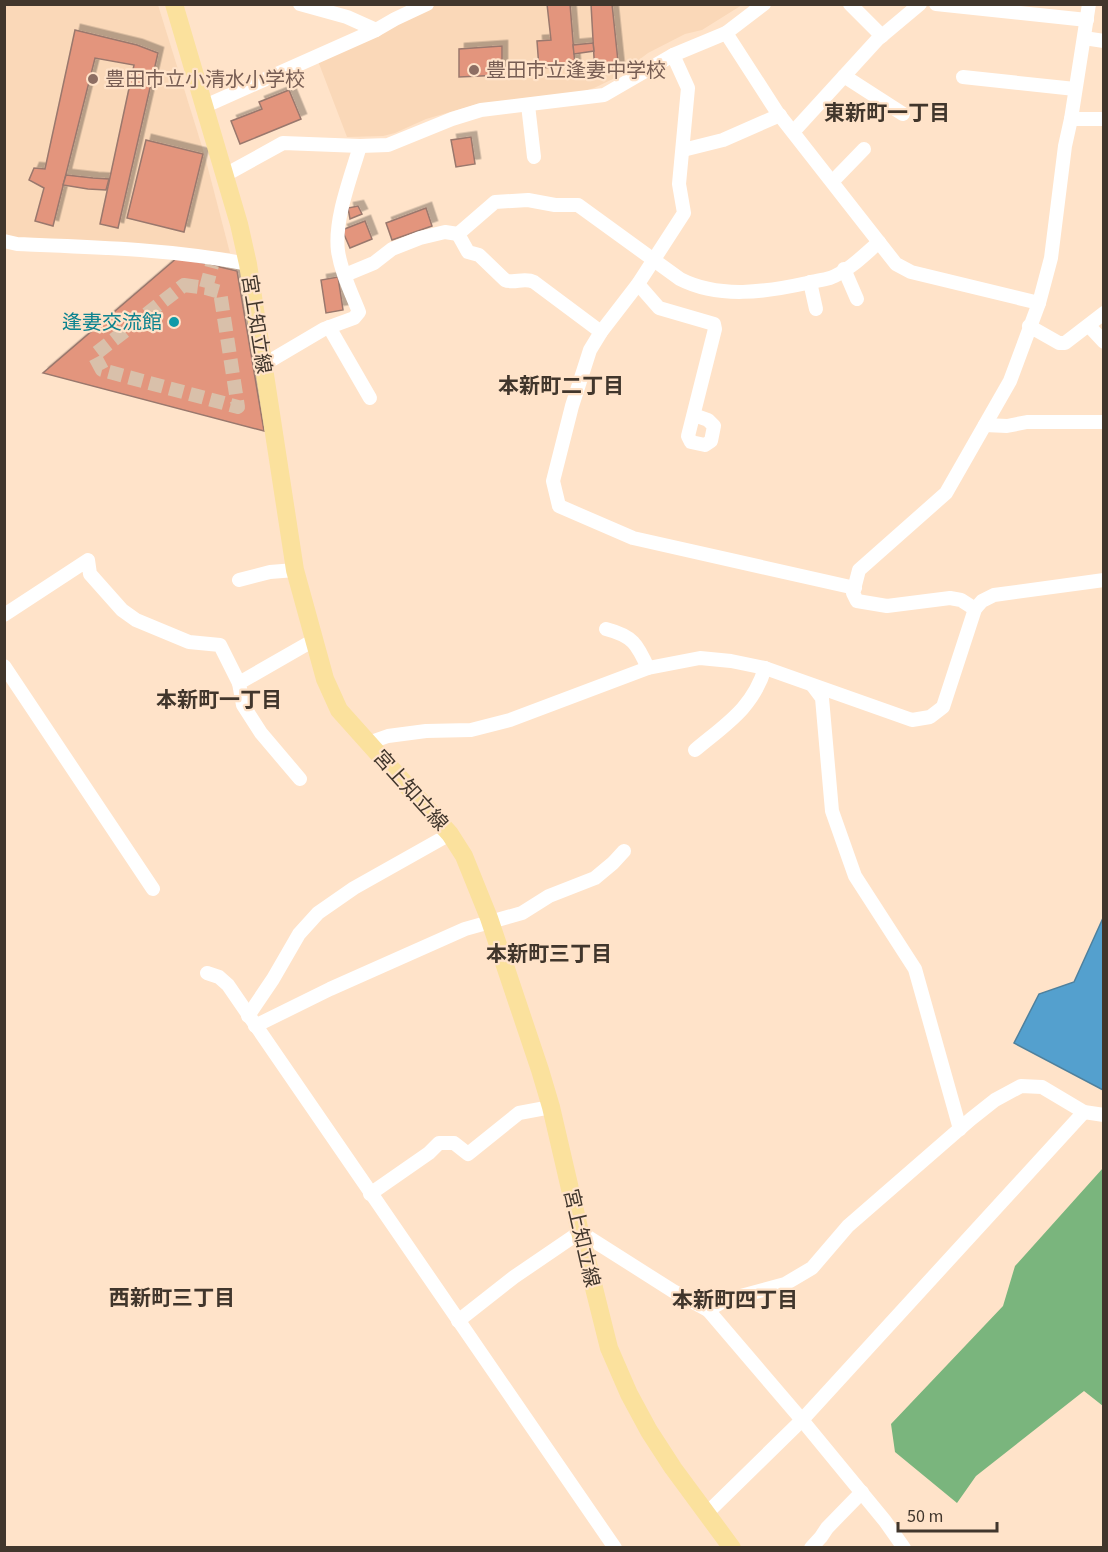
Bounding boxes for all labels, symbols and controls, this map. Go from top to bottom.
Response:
place label: 豊田市立逢妻中学校 [486,57,666,85]
marker: 豊田市立逢妻中学校 [467,63,481,77]
place label: 豊田市立小清水小学校 [105,66,305,94]
marker: 豊田市立小清水小学校 [86,72,100,86]
district label: 東新町一丁目 [824,98,950,128]
street label: 宮上知立線 [234,273,278,376]
place label: 逢妻交流館 [62,309,162,337]
marker: 逢妻交流館 [167,315,181,329]
district label: 本新町二丁目 [498,371,624,401]
district label: 本新町一丁目 [156,685,282,715]
street label: 宮上知立線 [366,744,454,837]
district label: 本新町三丁目 [486,939,612,969]
street label: 宮上知立線 [556,1186,606,1290]
district label: 西新町三丁目 [109,1283,235,1313]
district label: 本新町四丁目 [672,1285,798,1315]
scale bar [898,1495,997,1533]
text: 50 m [907,1504,943,1529]

